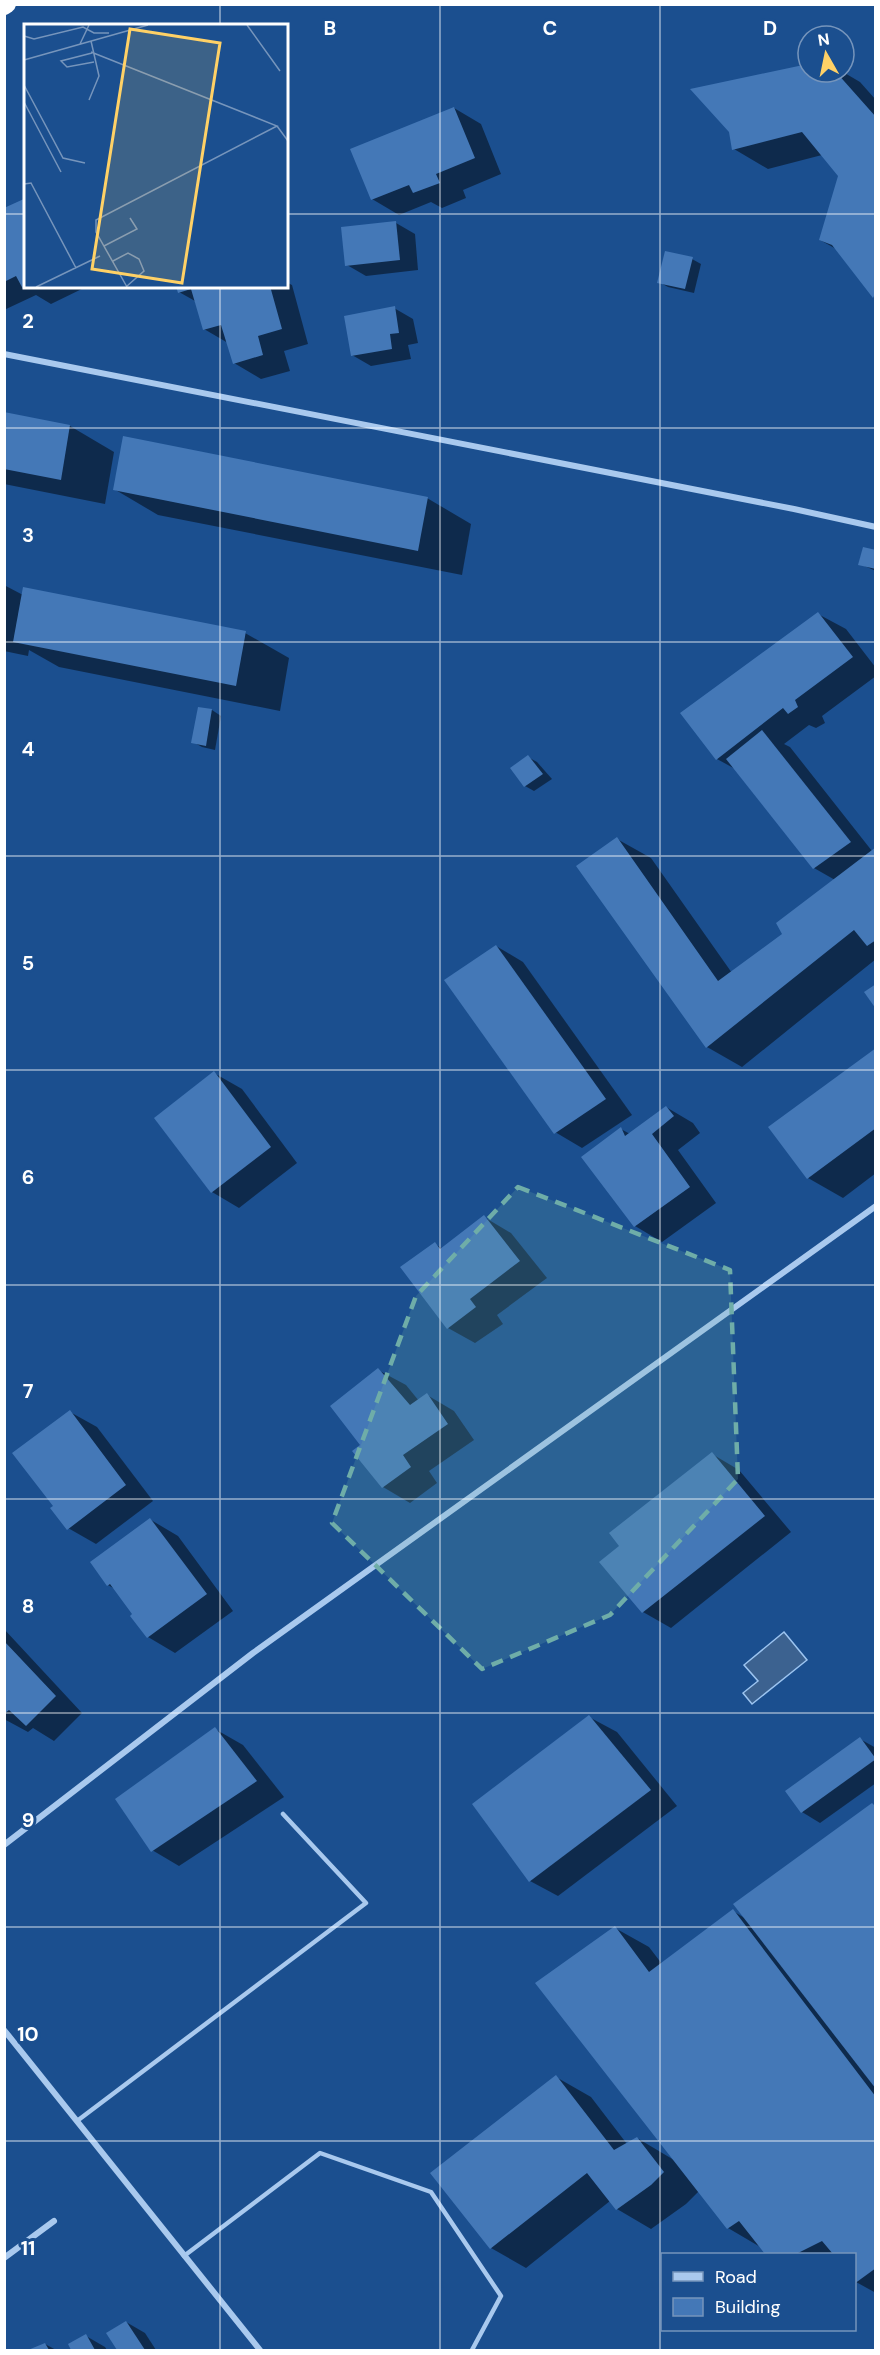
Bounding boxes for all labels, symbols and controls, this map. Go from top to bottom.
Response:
text: B [324,15,336,41]
text: C [543,15,557,41]
text: D [763,15,777,41]
inset map [24,24,288,288]
north arrow [796,24,856,84]
text: N [816,28,831,51]
text: 2 [22,308,34,334]
text: 3 [22,522,34,548]
text: 4 [22,736,35,762]
text: 5 [22,950,34,976]
text: 6 [22,1164,34,1190]
text: 7 [23,1378,34,1404]
text: 8 [22,1593,34,1619]
text: 9 [22,1807,34,1833]
text: 10 [17,2021,39,2047]
text: 11 [21,2235,35,2261]
legend [661,2253,856,2331]
text: Road [715,2265,757,2289]
text: Building [715,2295,780,2319]

